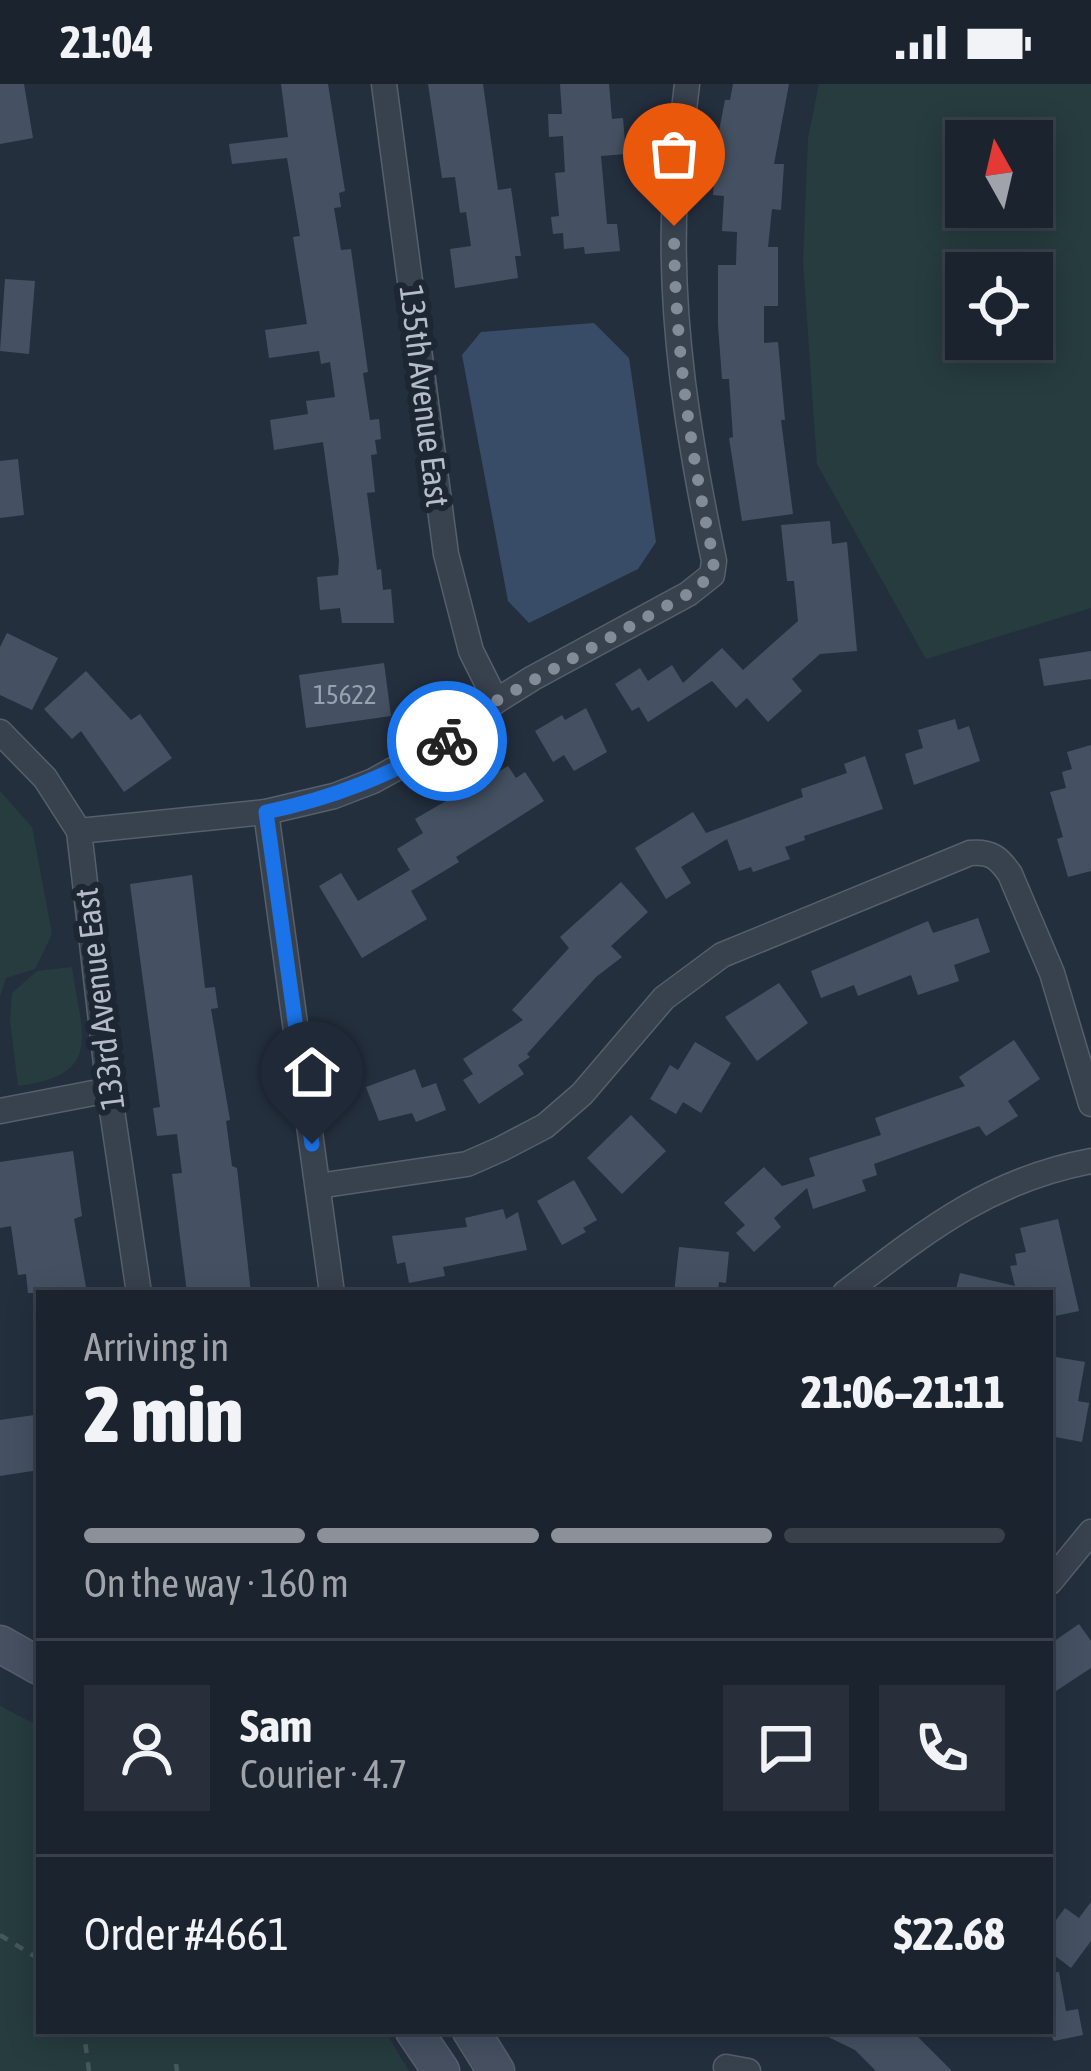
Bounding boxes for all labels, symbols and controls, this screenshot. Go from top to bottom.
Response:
text: 21:04 [60,16,154,68]
pin [623,103,725,226]
north arrow [945,120,1053,228]
map controls [945,120,1053,360]
icon: bag [641,121,707,187]
button: locate [945,252,1053,360]
street label: 135th Avenue East [393,283,457,509]
house number: 15622 [313,679,377,710]
courier [387,681,507,801]
icon: bike [414,708,480,774]
street label: 133rd Avenue East [67,886,131,1112]
pin [261,1021,363,1144]
icon: home [279,1039,345,1105]
text: Arriving in [84,1325,229,1369]
text: 21:06–21:11 [801,1366,1005,1418]
text: 2 min [84,1369,243,1459]
text: On the way · 160 m [84,1561,349,1605]
button: person [84,1685,210,1811]
button: chat [723,1685,849,1811]
button: phone [879,1685,1005,1811]
text: Sam [240,1700,312,1752]
text: Courier · 4.7 [240,1752,407,1796]
text: Order #4661 [84,1908,289,1960]
text: $22.68 [893,1908,1005,1960]

